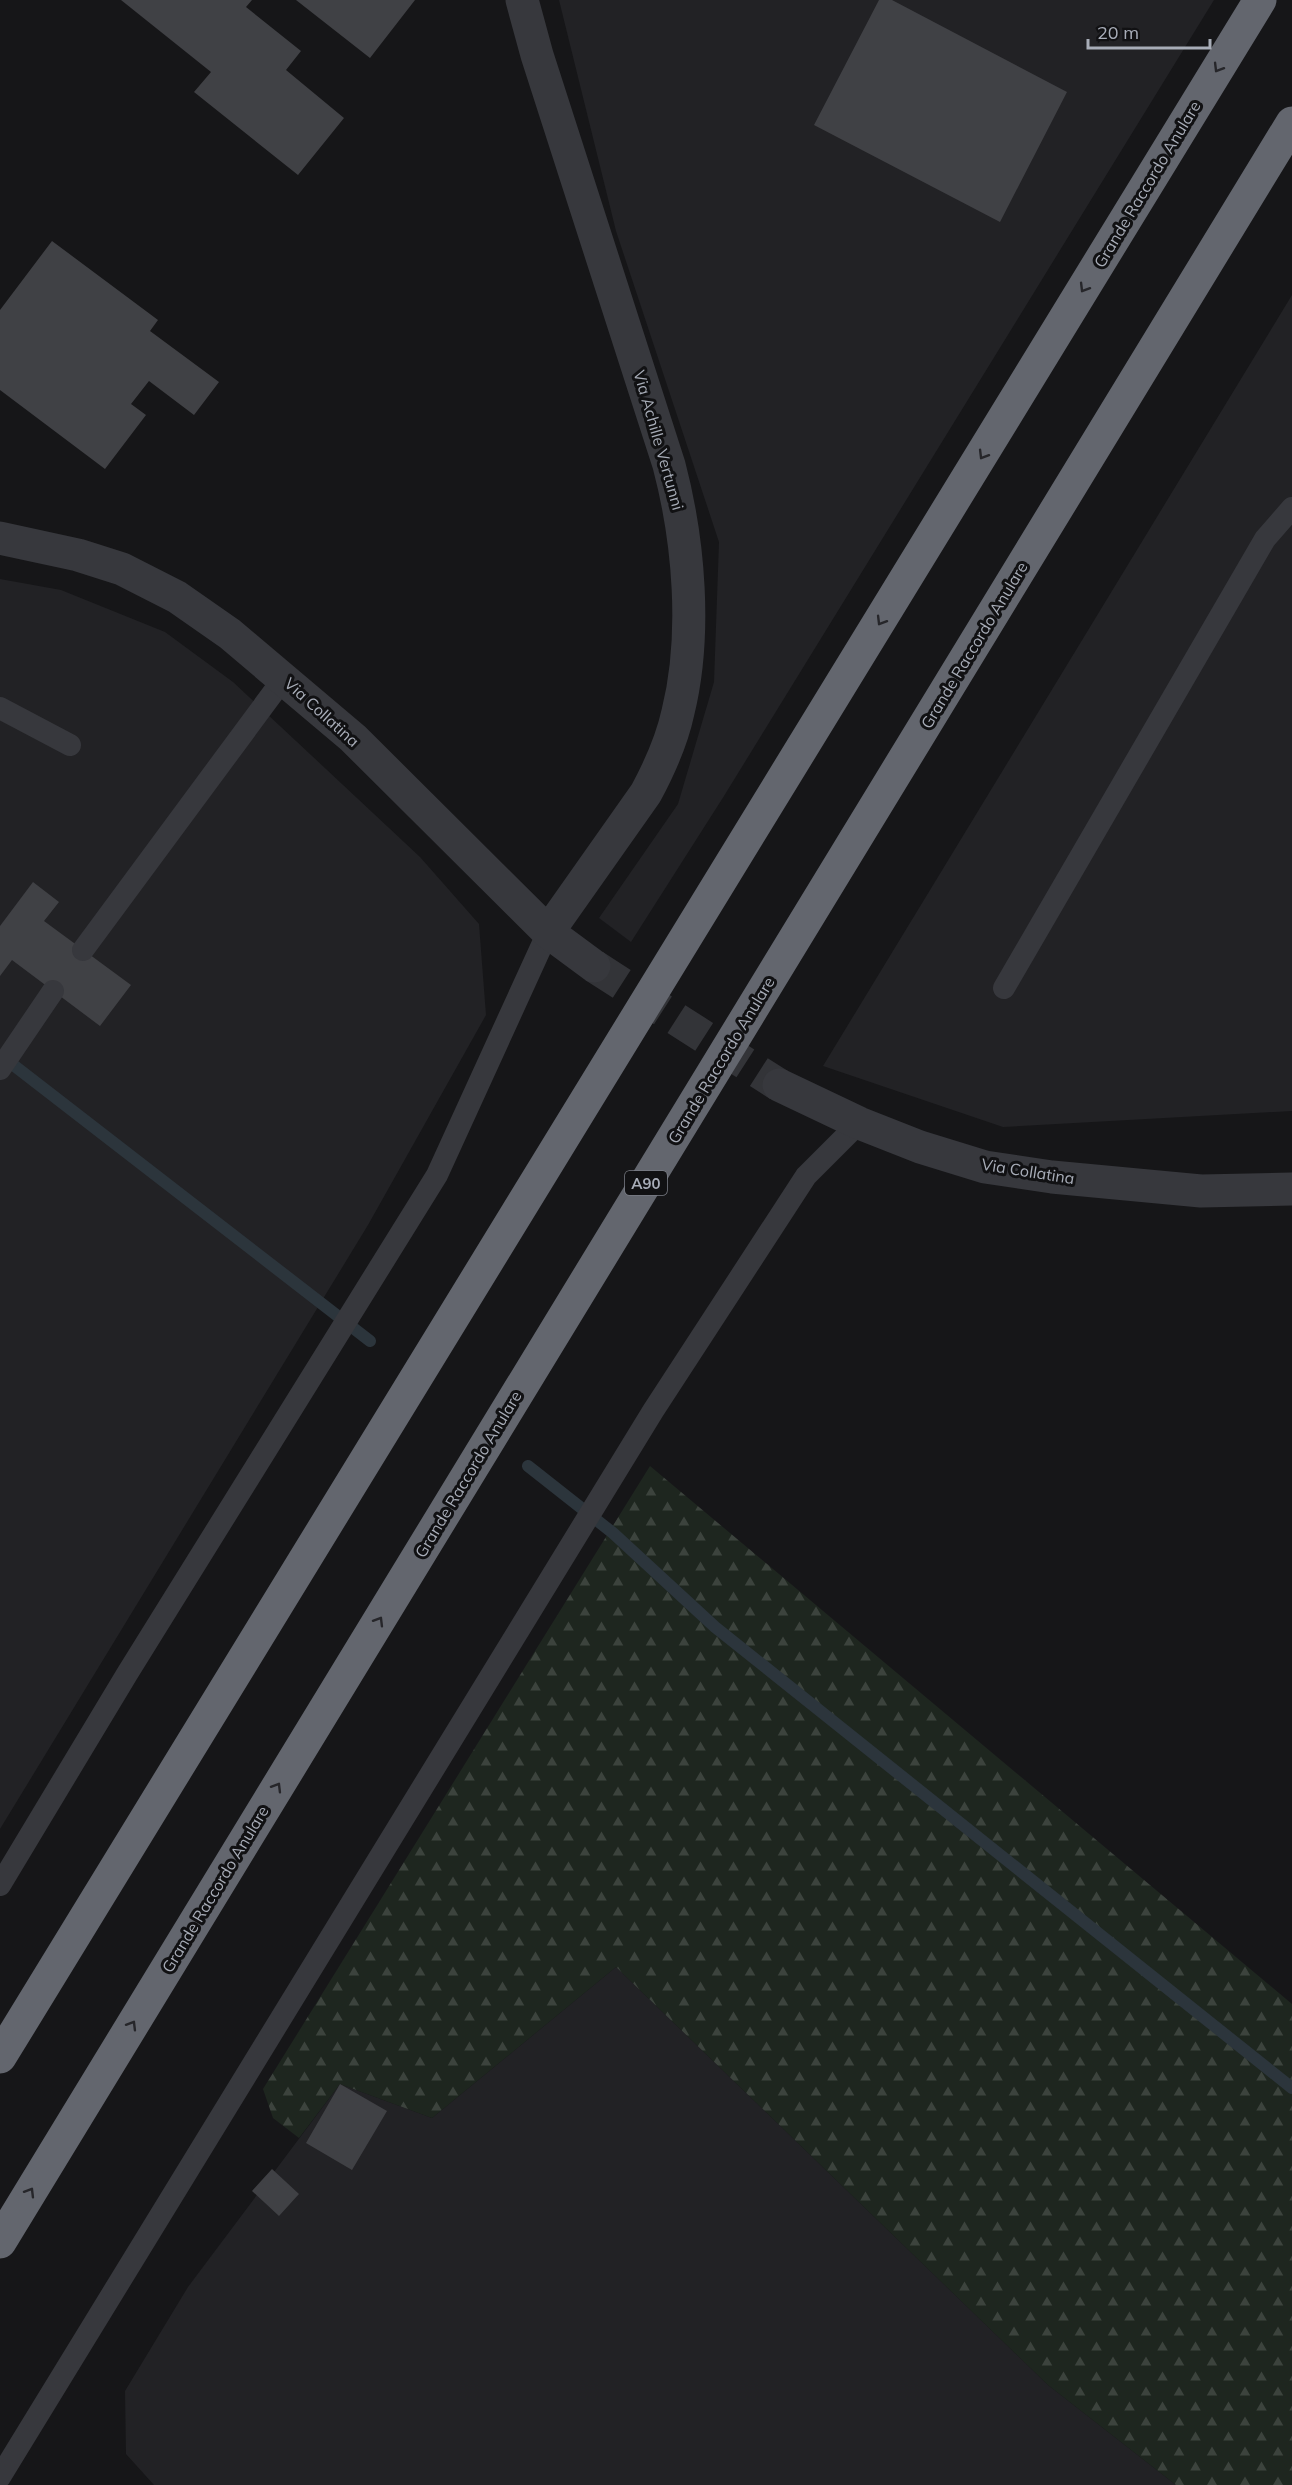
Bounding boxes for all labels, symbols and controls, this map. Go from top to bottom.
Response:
scale bar [1088,12,1210,50]
text: 20 m [1097,21,1139,44]
one-way arrow [1214,62,1226,72]
street label: Grande Raccordo Anulare [1089,97,1205,271]
one-way arrow [1080,282,1092,292]
street label: Via Achille Vertunni [629,368,689,512]
one-way arrow [978,449,990,459]
street label: Grande Raccordo Anulare [916,558,1032,732]
one-way arrow [877,615,889,625]
street label: Via Collatina [280,673,364,751]
street label: Grande Raccordo Anulare [663,973,779,1147]
street label: Via Collatina [980,1154,1076,1188]
road number: A90 [625,1171,667,1195]
street label: Grande Raccordo Anulare [410,1387,526,1561]
one-way arrow [371,1617,383,1627]
one-way arrow [270,1783,282,1793]
street label: Grande Raccordo Anulare [157,1802,273,1976]
one-way arrow [125,2021,136,2031]
one-way arrow [23,2188,35,2198]

